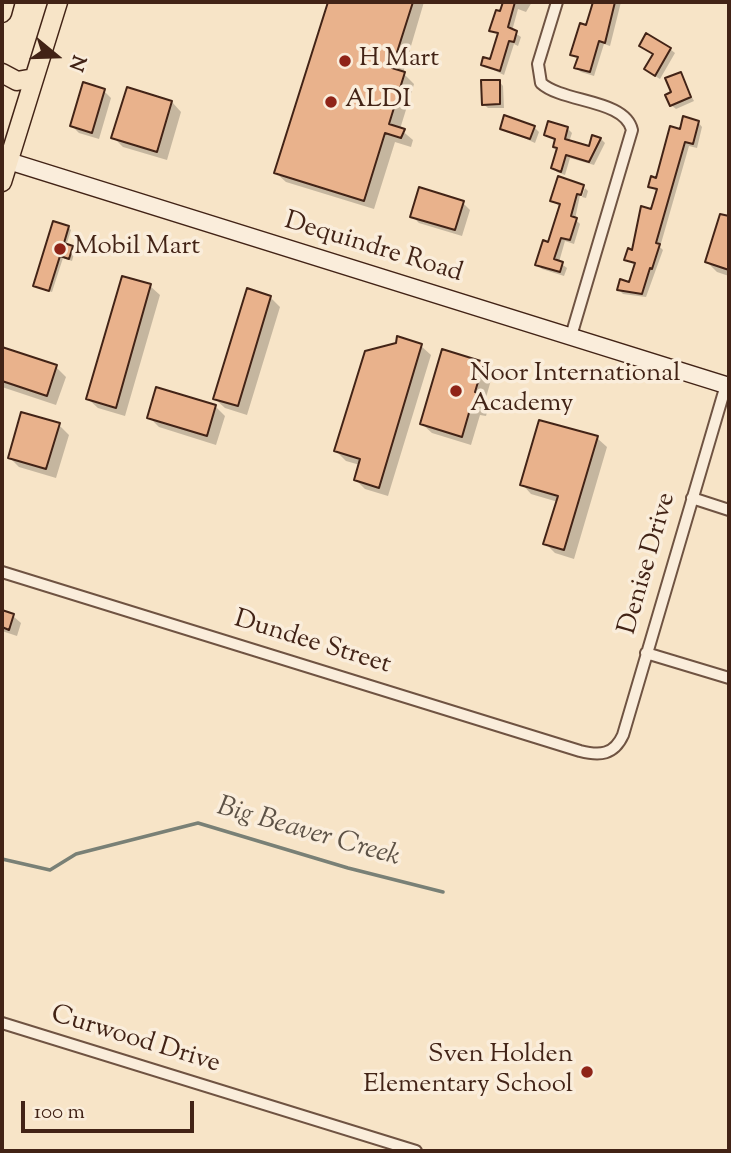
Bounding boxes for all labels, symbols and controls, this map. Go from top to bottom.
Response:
north arrow [21,21,91,91]
place label: H Mart [359,45,439,77]
text: N [61,51,92,75]
marker: H Mart [337,53,353,69]
place label: ALDI [345,86,411,118]
marker: ALDI [323,94,339,110]
street label: Dequindre Road [280,207,466,291]
place label: Mobil Mart [74,233,200,265]
marker: Mobil Mart [52,241,68,257]
place label: Noor International Academy [470,360,681,422]
marker: Noor International Academy [448,383,464,399]
street label: Denise Drive [614,490,684,638]
street label: Dundee Street [230,605,394,683]
water label: Big Beaver Creek [213,792,403,876]
street label: Curwood Drive [47,1000,223,1082]
place label: Sven Holden Elementary School [363,1041,573,1102]
marker: Sven Holden Elementary School [579,1064,595,1080]
scale bar [24,1086,198,1130]
text: 100 m [34,1098,85,1128]

